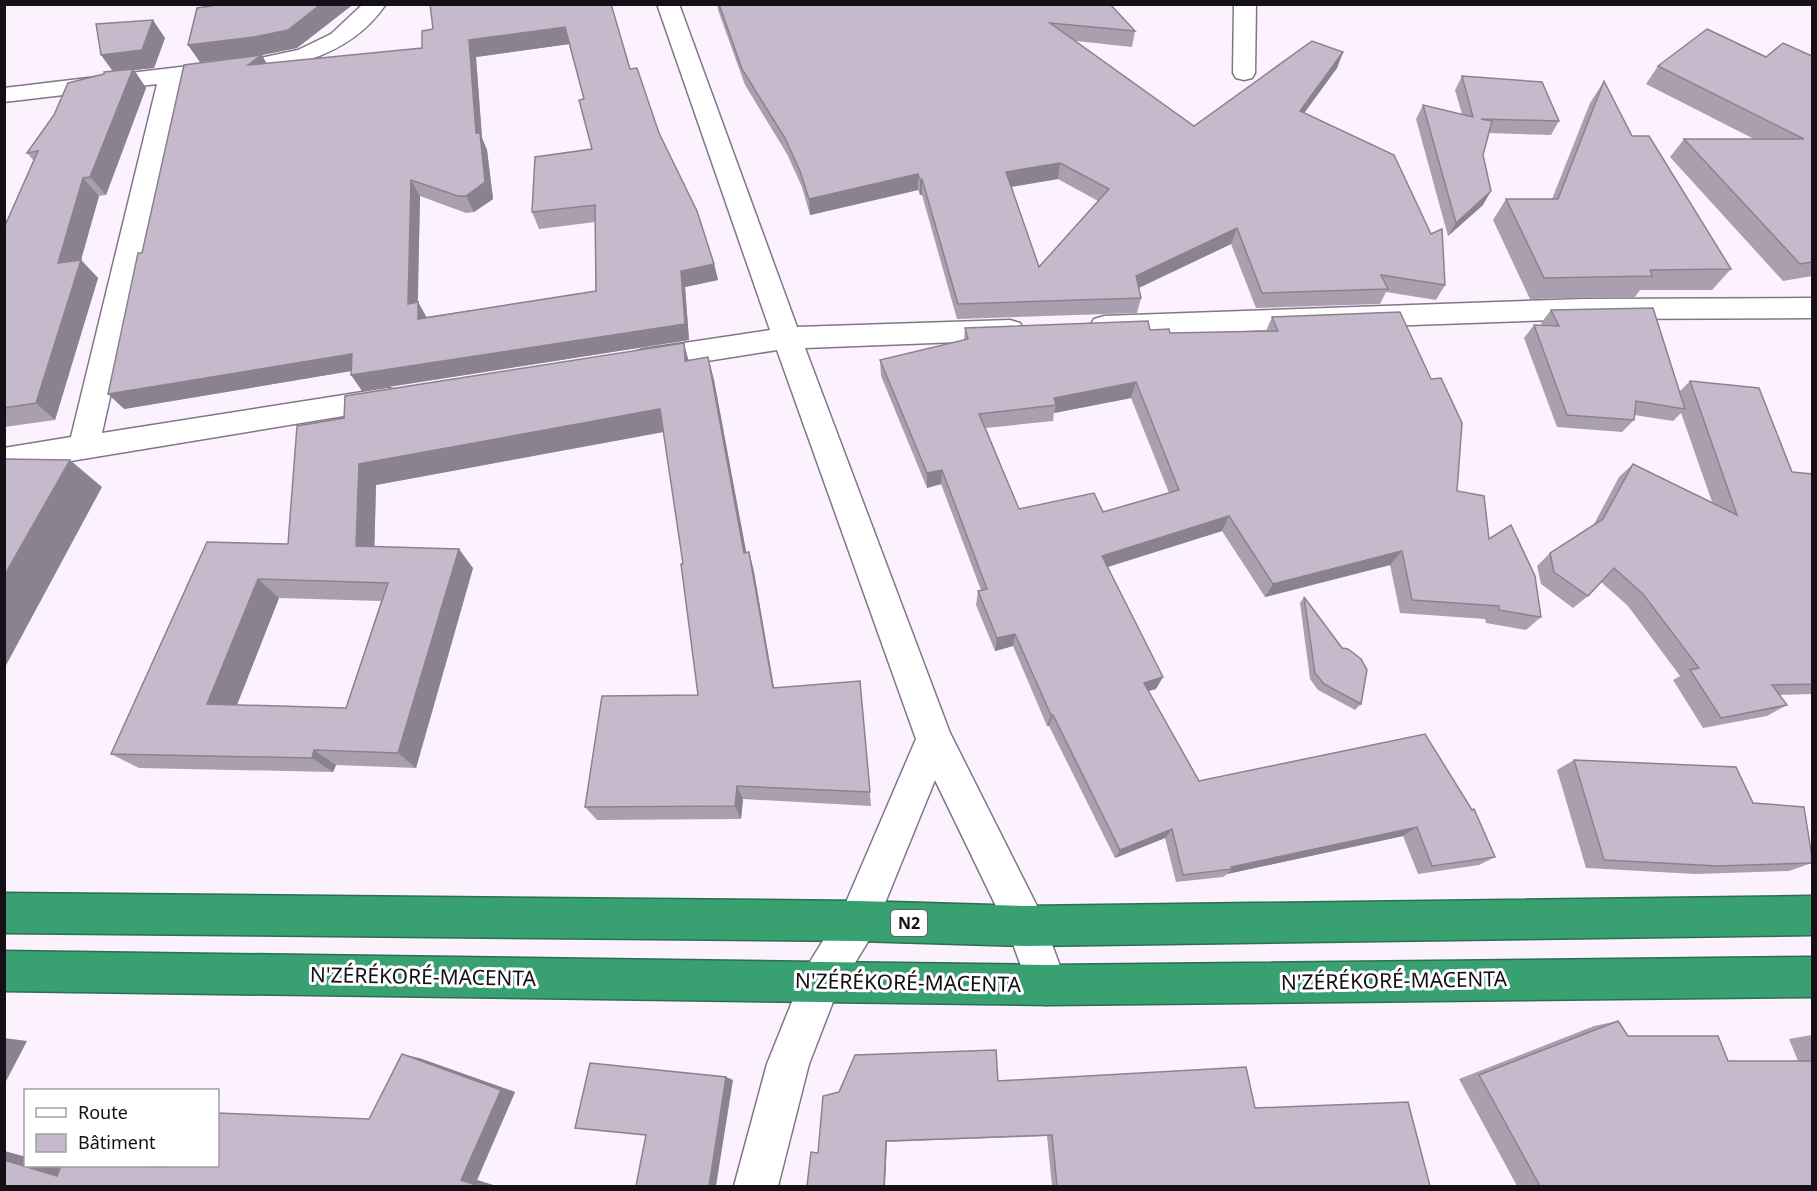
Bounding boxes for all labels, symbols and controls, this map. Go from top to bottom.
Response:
road number: N2 [891,910,927,936]
street label: N'ZÉRÉKORÉ-MACENTA [310,960,537,992]
street label: N'ZÉRÉKORÉ-MACENTA [1281,964,1508,996]
street label: N'ZÉRÉKORÉ-MACENTA [795,966,1022,998]
legend [24,1089,219,1167]
text: Route [78,1100,128,1124]
text: Bâtiment [78,1130,156,1154]

